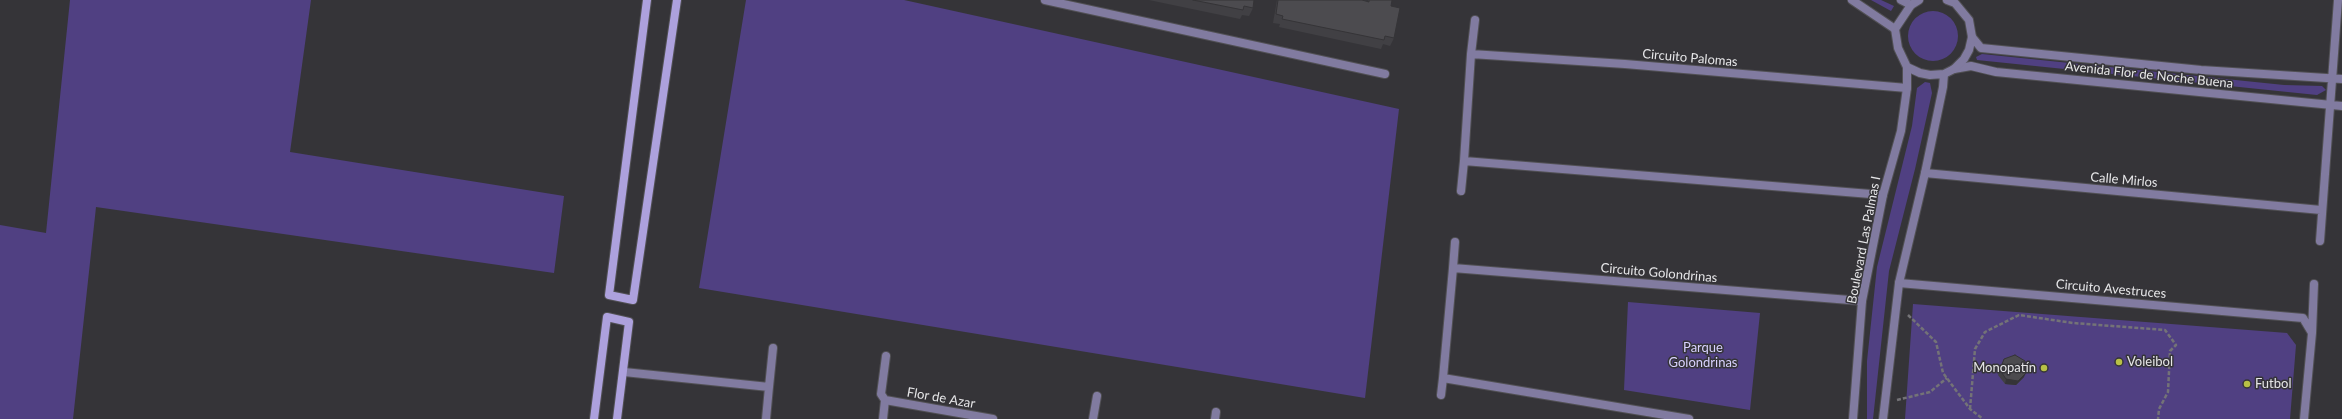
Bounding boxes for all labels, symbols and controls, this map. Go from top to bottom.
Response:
street label: Circuito Palomas [1642,46,1738,70]
street label: Avenida Flor de Noche Buena [2064,58,2234,92]
street label: Calle Mirlos [2090,169,2158,191]
street label: Boulevard Las Palmas I [1844,175,1884,305]
street label: Circuito Golondrinas [1600,260,1718,286]
street label: Circuito Avestruces [2055,276,2167,302]
park label: Parque Golondrinas [1669,340,1737,371]
place label: Voleibol [2127,354,2173,370]
marker: Voleibol [2114,357,2124,367]
place label: Monopatín [1973,360,2036,376]
marker: Monopatín [2039,363,2049,373]
place label: Futbol [2255,376,2291,392]
marker: Futbol [2242,379,2252,389]
street label: Flor de Azar [906,384,976,412]

